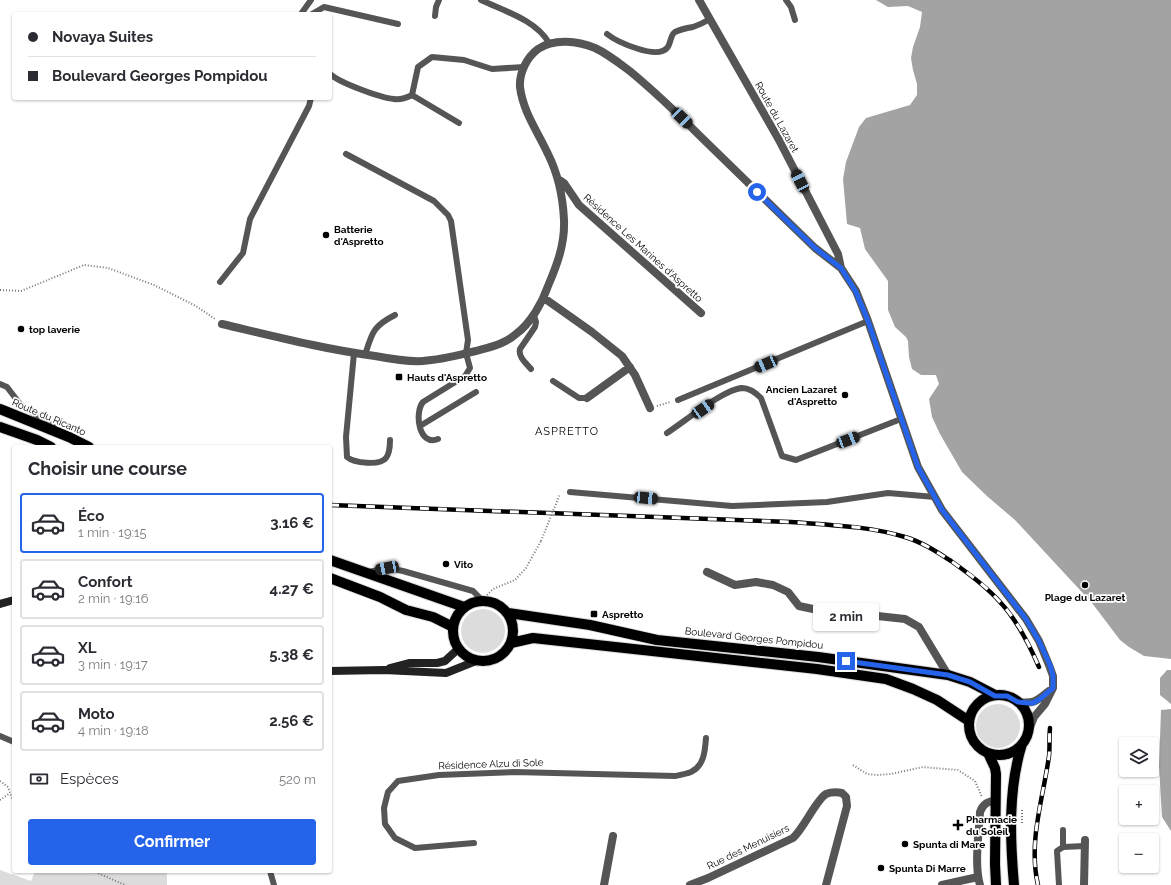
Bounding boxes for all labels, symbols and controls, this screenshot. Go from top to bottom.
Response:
text: Novaya Suites [52,28,153,46]
text: Boulevard Georges Pompidou [52,67,268,85]
street label: Route du Lazaret [753,80,801,155]
car [669,105,695,131]
car [789,168,811,194]
route start [748,183,766,201]
street label: Résidence Les Marines d'Aspretto [581,192,705,304]
place label: Batterie d'Aspretto [334,224,384,247]
marker: Batterie d'Aspretto [321,230,331,240]
marker: top laverie [16,324,26,334]
place label: top laverie [29,324,80,335]
car [753,354,779,374]
marker: Hauts d'Aspretto [394,372,404,382]
place label: Hauts d'Aspretto [407,372,487,383]
place label: Ancien Lazaret d'Aspretto [766,384,837,407]
marker: Ancien Lazaret d'Aspretto [840,390,850,400]
street label: Route du Ricanto [10,396,88,438]
car [690,397,716,421]
district label: ASPRETTO [535,425,599,438]
car [835,430,861,450]
text: Choisir une course [28,458,187,479]
car [634,491,658,505]
icon: car [30,505,66,541]
text: Éco [78,507,104,525]
text: 3.16 € [270,514,314,532]
text: 1 min · 19:15 [78,525,147,540]
marker: Vito [441,559,451,569]
place label: Vito [454,559,473,570]
car [374,560,400,576]
icon: car [30,571,66,607]
text: Confort [78,573,132,591]
text: 4.27 € [270,580,314,598]
marker: Plage du Lazaret [1080,580,1090,590]
text: 2 min · 19:16 [78,591,149,606]
place label: Plage du Lazaret [1045,592,1126,603]
callout: 2 min [813,603,879,631]
marker: Aspretto [589,609,599,619]
place label: Aspretto [602,609,643,620]
text: 2 min [829,609,863,624]
street label: Boulevard Georges Pompidou [684,625,824,651]
icon: car [30,637,66,673]
text: XL [78,639,96,657]
text: 5.38 € [269,646,314,664]
route end [837,652,855,670]
text: 3 min · 19:17 [78,657,148,672]
icon: car [30,703,66,739]
text: Moto [78,705,115,723]
text: 2.56 € [269,712,314,730]
text: 4 min · 19:18 [78,723,149,738]
map controls [1119,737,1159,873]
button: layers [1119,737,1159,777]
street label: Résidence Alzu di Sole [438,757,544,771]
icon: cash [28,768,50,790]
text: Espèces [60,770,119,788]
text: 520 m [279,772,316,787]
button: + [1119,785,1159,825]
place label: Pharmacie du Soleil [966,814,1017,837]
button: Confirmer [28,819,316,865]
marker: Pharmacie du Soleil [953,820,963,830]
street label: Rue des Menuisiers [705,822,791,872]
button: − [1119,833,1159,873]
marker: Spunta di Mare [900,839,910,849]
place label: Spunta di Mare [913,839,985,850]
marker: Spunta Di Marre [876,863,886,873]
place label: Spunta Di Marre [889,863,966,874]

